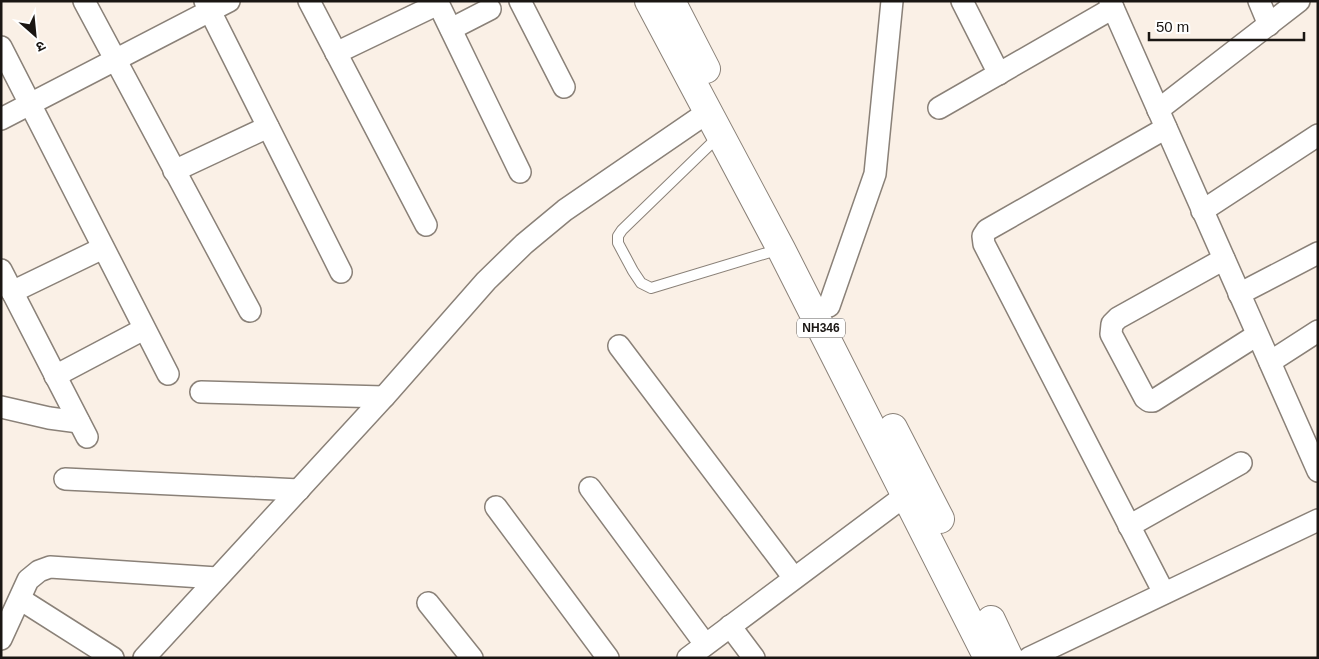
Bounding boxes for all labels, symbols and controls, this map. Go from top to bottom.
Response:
north arrow [10,10,60,60]
scale bar [1149,10,1304,42]
text: 50 m [1156,18,1189,35]
text: उ [33,38,48,56]
road number: NH346 [797,318,845,338]

